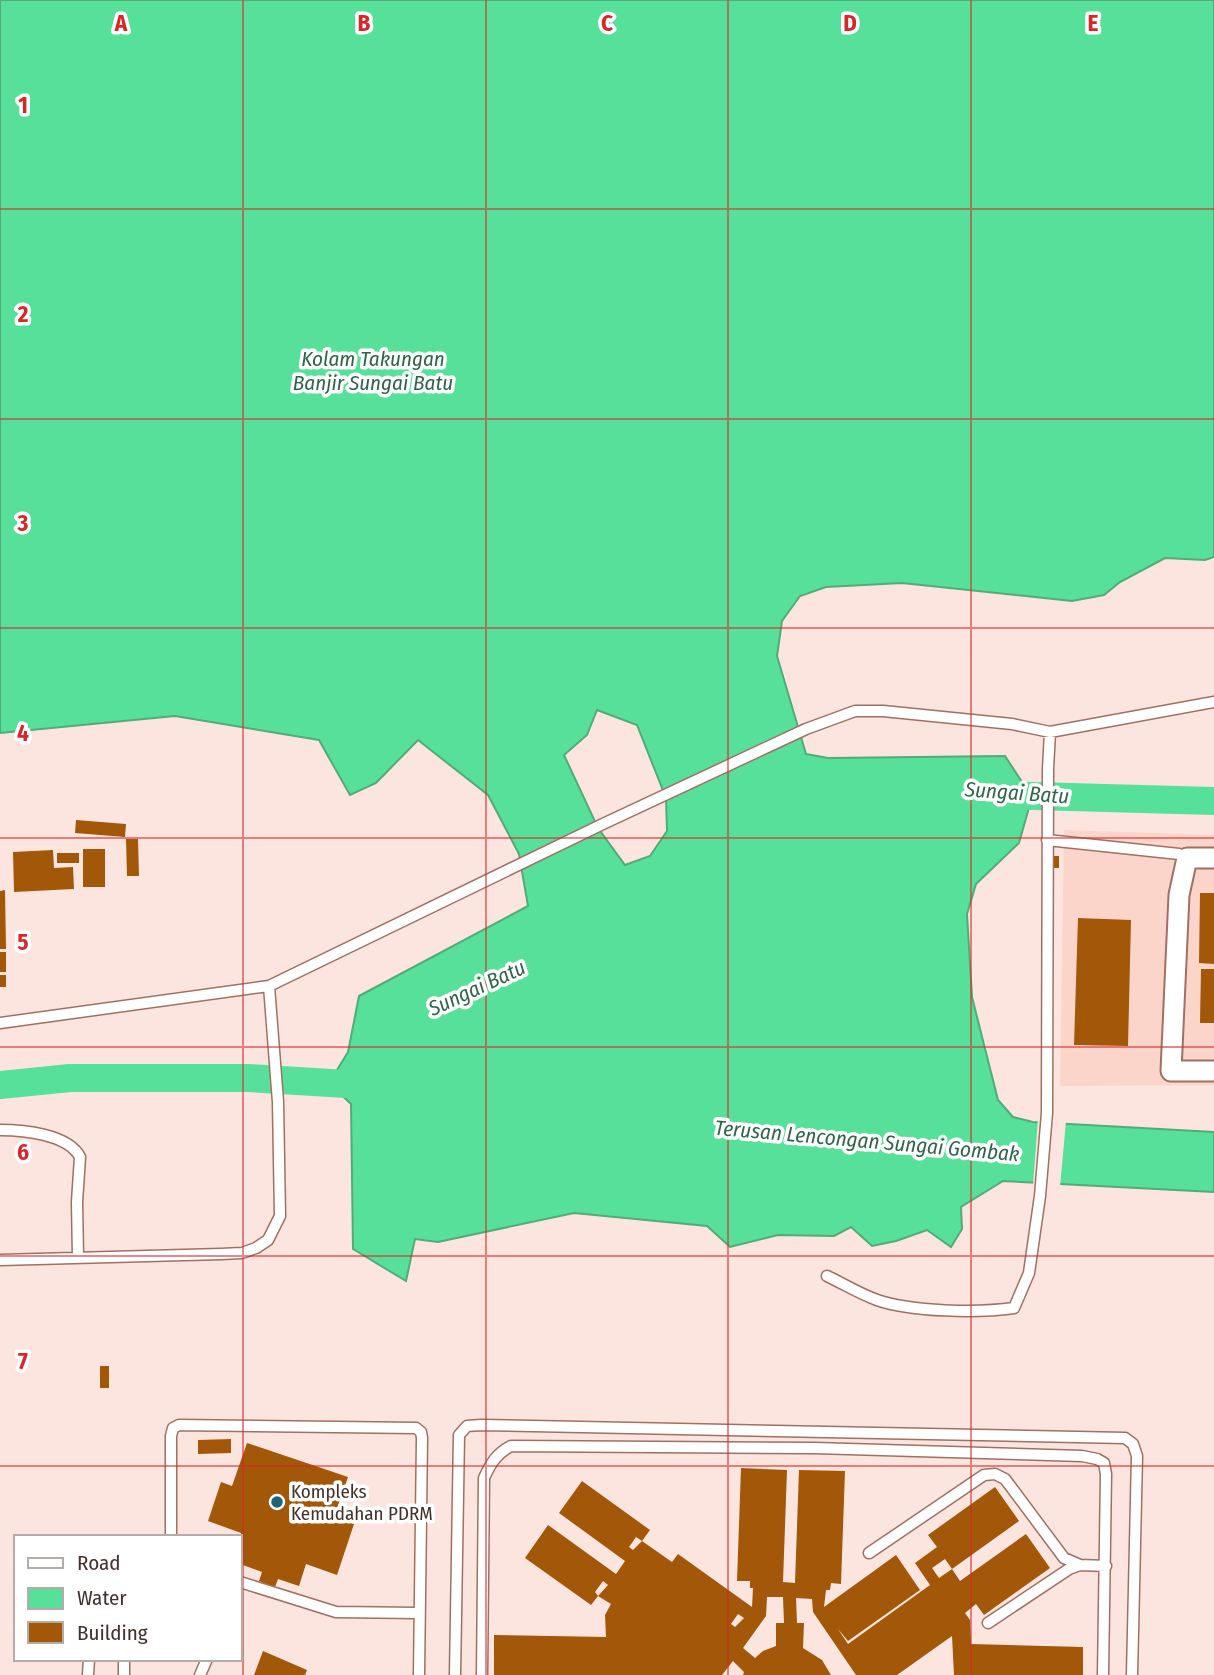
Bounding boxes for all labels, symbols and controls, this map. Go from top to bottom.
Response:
text: A [114,9,128,37]
text: B [358,9,371,37]
text: C [601,9,613,37]
text: D [843,9,857,37]
text: E [1088,9,1099,37]
text: 1 [18,91,28,119]
text: 2 [17,300,29,328]
water label: Kolam Takungan Banjir Sungai Batu [293,346,453,396]
text: 3 [17,509,29,537]
text: 4 [17,719,29,747]
water label: Sungai Batu [963,776,1070,810]
text: 5 [17,928,29,956]
water label: Sungai Batu [423,954,530,1022]
water label: Terusan Lencongan Sungai Gombak [714,1115,1020,1167]
text: 6 [17,1138,29,1166]
text: 7 [18,1347,28,1375]
place label: Kompleks Kemudahan PDRM [291,1480,433,1525]
marker: Kompleks Kemudahan PDRM [269,1494,285,1510]
legend [14,1535,242,1661]
text: Road [77,1550,121,1576]
text: Water [77,1585,127,1611]
text: Building [77,1620,148,1646]

